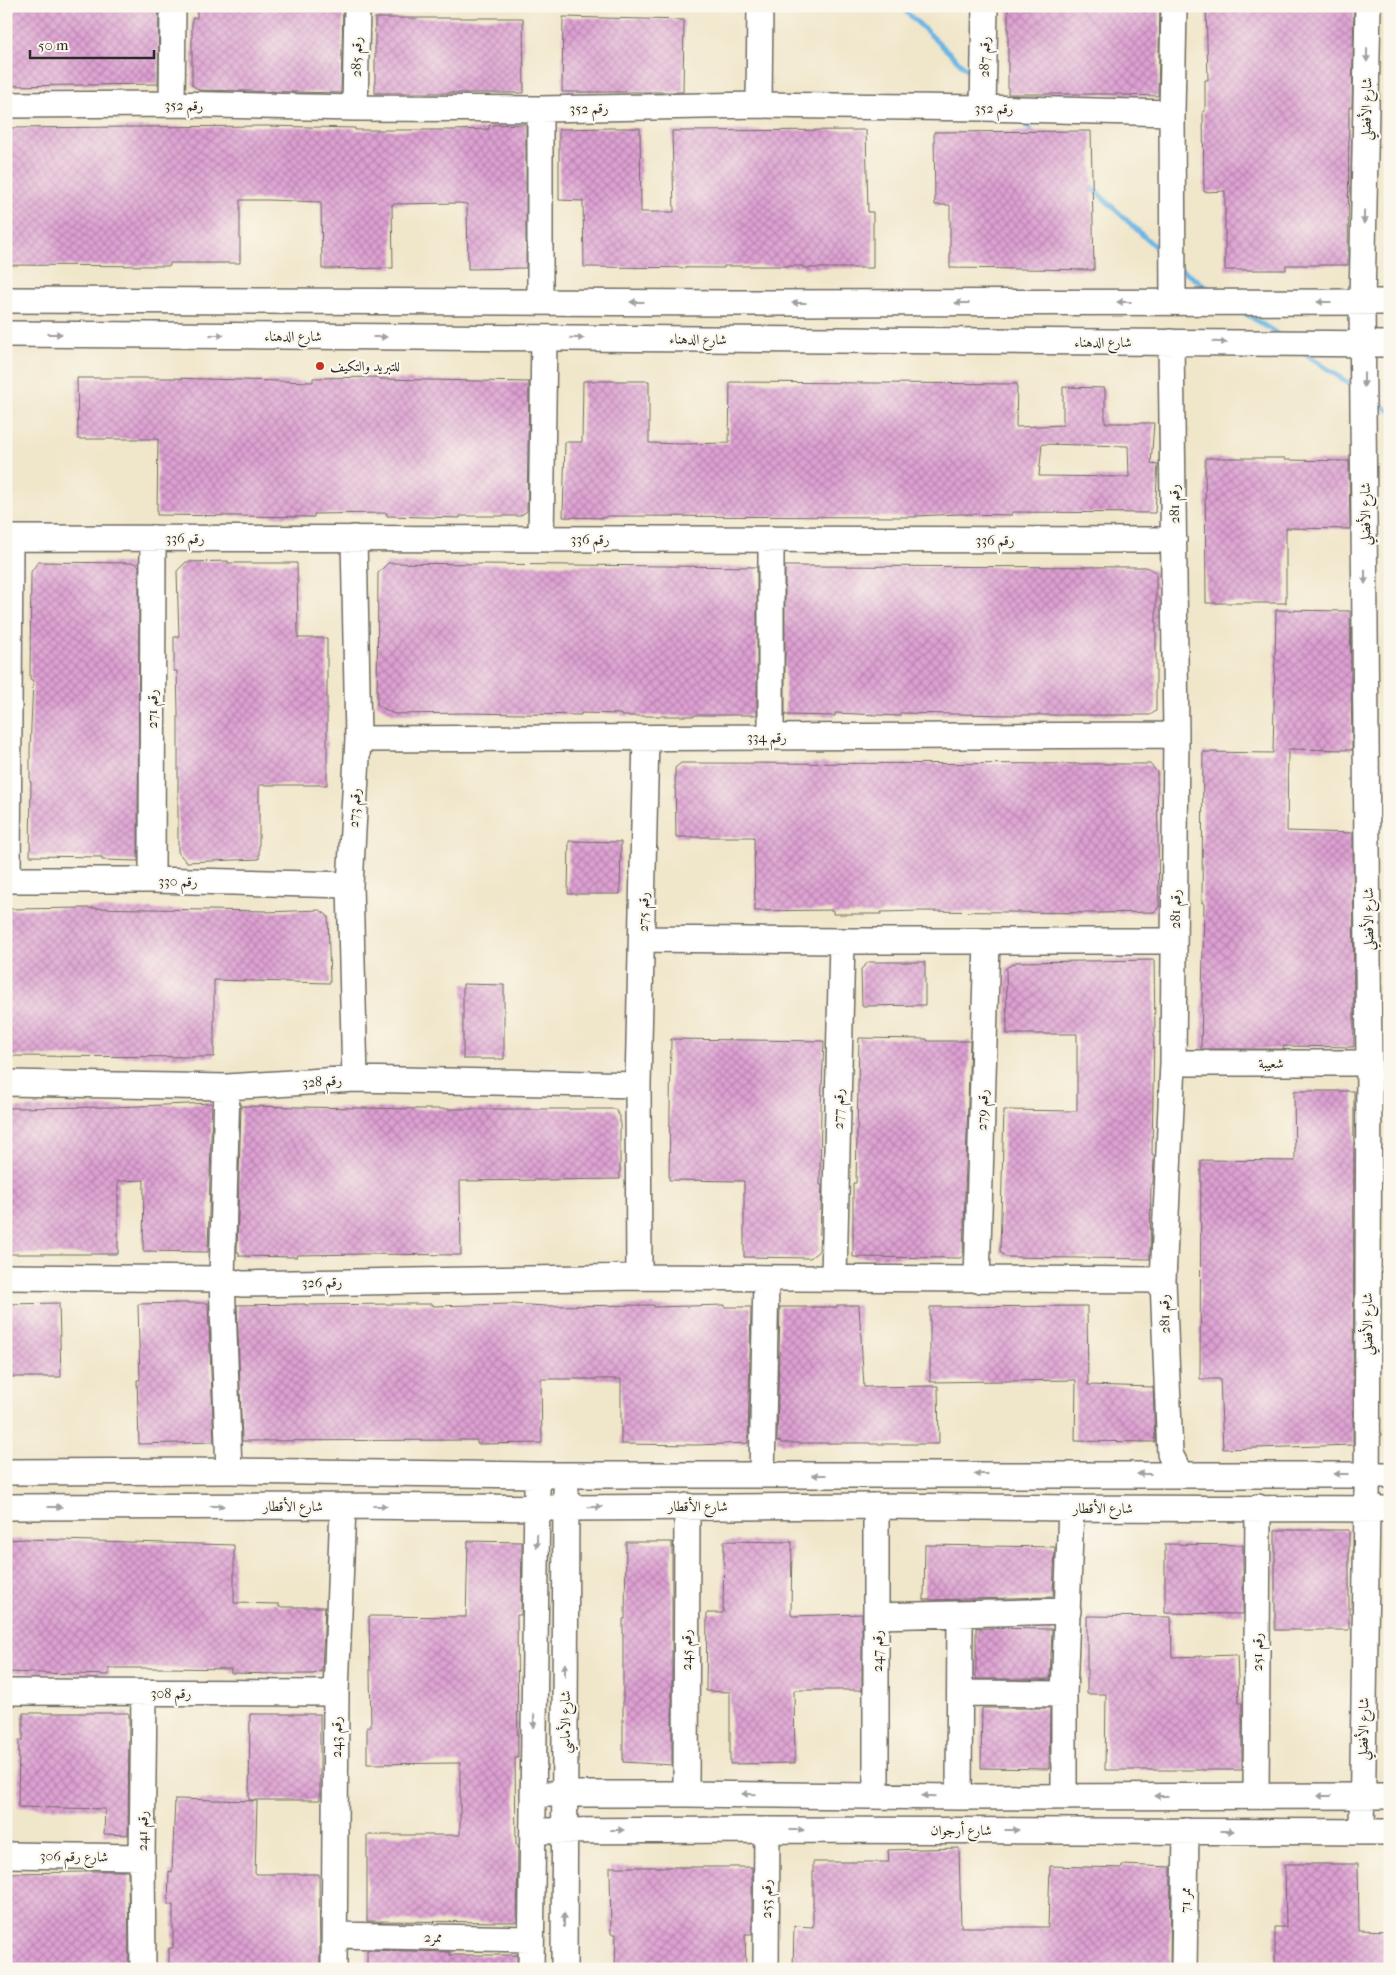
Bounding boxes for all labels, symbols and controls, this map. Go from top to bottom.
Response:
scale bar [30,28,154,60]
text: 50 m [38,36,69,54]
street label: رقم 287 [976,36,998,78]
street label: رقم 285 [348,37,370,77]
one-way arrow [1363,47,1371,63]
street label: شارع الأفضلي [1355,77,1380,141]
street label: رقم 352 [164,97,204,119]
street label: رقم 352 [569,100,609,122]
street label: رقم 352 [974,100,1014,122]
one-way arrow [1360,210,1368,226]
one-way arrow [628,298,644,306]
one-way arrow [1116,298,1132,306]
one-way arrow [1315,298,1331,306]
one-way arrow [791,299,807,307]
one-way arrow [953,299,969,307]
street label: شارع الدهناء [264,328,322,348]
one-way arrow [47,330,63,338]
one-way arrow [210,331,226,339]
street label: شارع الدهناء [669,331,727,352]
one-way arrow [372,333,388,341]
one-way arrow [570,334,586,342]
street label: شارع الدهناء [1074,334,1132,354]
one-way arrow [1212,338,1228,346]
place label: للتبرید والتکیف [330,358,400,375]
marker: للتبرید والتکیف [314,360,326,372]
one-way arrow [1360,372,1368,388]
street label: شارع الأفضلي [1355,483,1378,545]
street label: رقم 281 [1166,484,1188,524]
street label: رقم 336 [165,530,205,552]
street label: رقم 336 [570,531,610,553]
street label: رقم 336 [975,532,1015,554]
one-way arrow [1361,570,1369,586]
street label: رقم 271 [144,690,166,728]
street label: رقم 334 [747,729,787,751]
street label: رقم 273 [345,788,369,829]
street label: رقم 330 [158,873,198,895]
street label: شارع الأفضلي [1358,888,1381,950]
street label: رقم 281 [1167,889,1189,929]
street label: رقم 275 [635,892,657,932]
street label: شعيبة [1258,1055,1284,1072]
street label: رقم 328 [301,1072,343,1096]
street label: رقم 277 [830,1088,852,1130]
street label: رقم 279 [973,1089,997,1131]
street label: رقم 326 [302,1274,343,1296]
street label: شارع الأفضلي [1357,1293,1380,1355]
street label: رقم 281 [1155,1294,1179,1334]
one-way arrow [973,1470,989,1478]
one-way arrow [1135,1470,1151,1478]
one-way arrow [1333,1470,1349,1478]
one-way arrow [810,1471,826,1479]
street label: شارع الأقطار [261,1496,323,1518]
street label: شارع الأقطار [666,1496,728,1518]
street label: شارع الأقطار [1071,1498,1133,1520]
one-way arrow [210,1502,226,1510]
one-way arrow [372,1502,388,1510]
one-way arrow [47,1503,63,1511]
one-way arrow [587,1503,603,1511]
one-way arrow [533,1533,541,1549]
street label: رقم 245 [678,1629,700,1671]
street label: رقم 247 [869,1630,891,1672]
street label: رقم 251 [1249,1633,1271,1671]
one-way arrow [561,1662,569,1678]
street label: رقم 308 [151,1685,191,1707]
street label: شارع الأماسي [555,1690,579,1754]
street label: شارع الأفضلي [1352,1697,1377,1761]
one-way arrow [530,1713,538,1729]
street label: رقم 243 [328,1716,350,1758]
one-way arrow [740,1790,756,1798]
one-way arrow [920,1792,936,1800]
one-way arrow [1153,1792,1169,1800]
one-way arrow [1315,1792,1331,1800]
street label: رقم 241 [134,1811,156,1851]
street label: شارع أرجوان [930,1820,992,1842]
one-way arrow [609,1826,625,1834]
one-way arrow [789,1826,805,1834]
one-way arrow [1004,1826,1020,1834]
one-way arrow [1219,1827,1235,1835]
street label: شارع رقم 306 [40,1847,108,1871]
street label: رقم 253 [758,1879,780,1919]
street label: ممر 71 [1177,1887,1194,1913]
one-way arrow [560,1912,568,1928]
street label: ممر2 [424,1929,442,1946]

